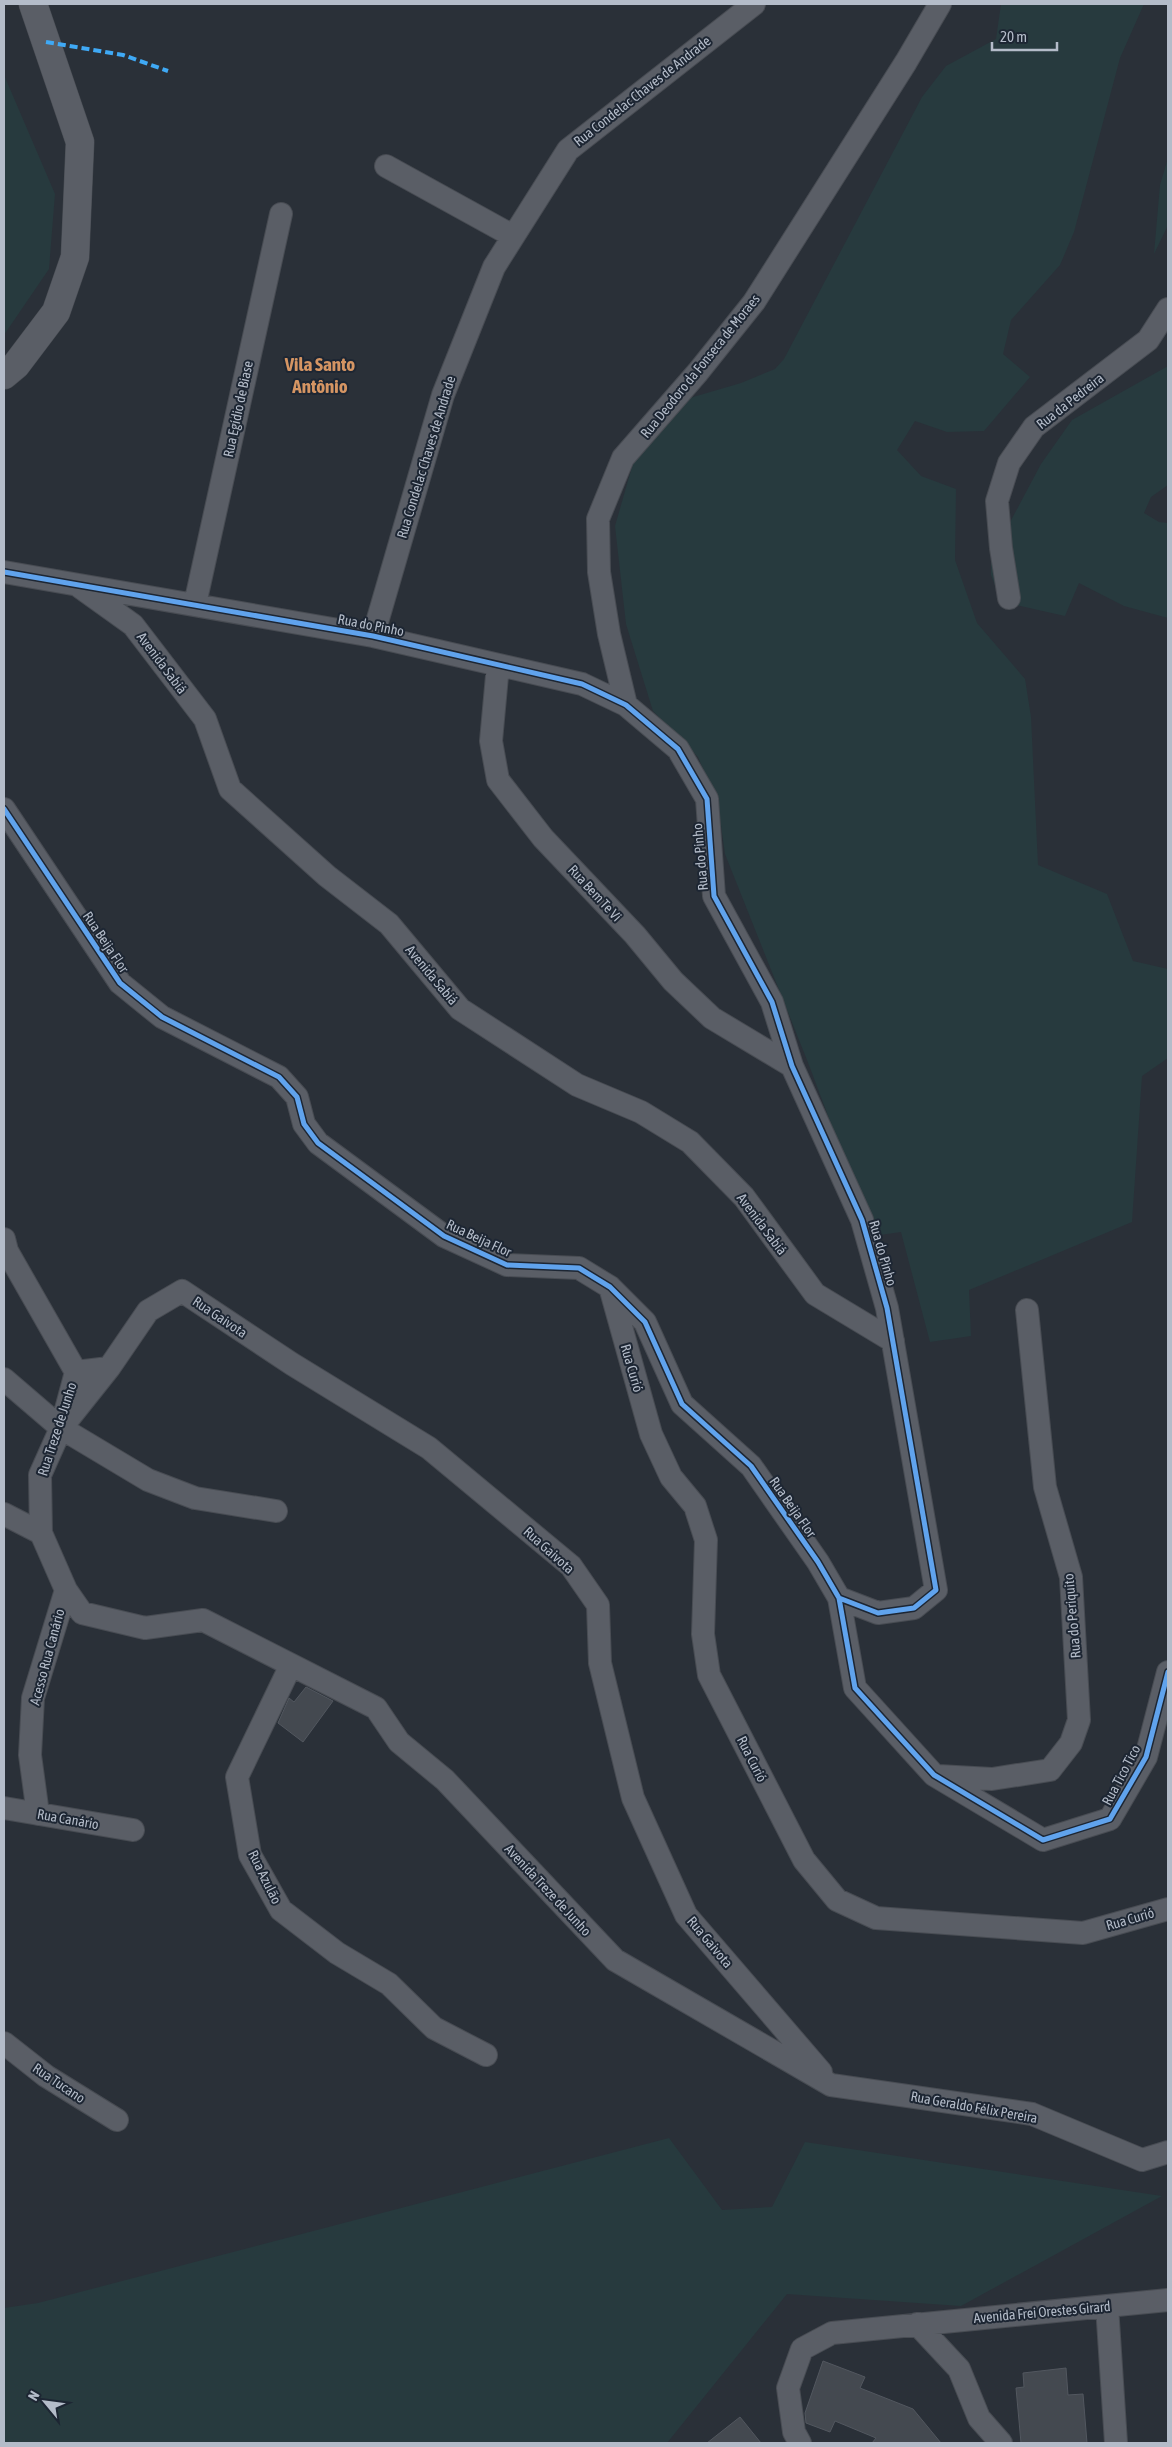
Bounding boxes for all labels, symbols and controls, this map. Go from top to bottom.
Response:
scale bar [992,20,1057,52]
text: 20 m [1000,28,1027,45]
street label: Rua Condelac Chaves de Andrade [570,33,714,149]
street label: Rua Deodoro da Fonseca de Moraes [637,291,763,441]
district label: Vila Santo Antônio [284,353,355,397]
street label: Rua Egídio de Biase [220,359,256,459]
street label: Rua da Pedreira [1033,370,1107,432]
street label: Rua Condelac Chaves de Andrade [394,374,458,540]
street label: Rua do Pinho [336,611,406,639]
street label: Avenida Sabiá [134,629,190,697]
street label: Rua do Pinho [689,823,711,891]
street label: Rua Bem Te Vi [565,862,625,924]
street label: Rua Beija Flor [80,909,133,976]
street label: Avenida Sabiá [403,942,461,1008]
street label: Avenida Sabiá [734,1190,790,1258]
street label: Rua Beija Flor [444,1216,515,1260]
street label: Rua do Pinho [866,1218,900,1288]
street label: Rua Gaivota [190,1293,250,1341]
street label: Rua Curió [618,1342,646,1394]
street label: Rua Treze de Junho [34,1380,80,1478]
street label: Rua Beija Flor [766,1474,820,1541]
street label: Rua Gaivota [521,1523,577,1577]
street label: Rua do Periquito [1060,1573,1084,1659]
street label: Acesso Rua Canário [26,1607,68,1707]
street label: Rua Curió [734,1733,770,1785]
street label: Rua Tico Tico [1098,1742,1144,1808]
street label: Rua Canário [36,1806,100,1832]
street label: Avenida Treze de Junho [502,1841,594,1939]
street label: Rua Azulão [245,1848,285,1906]
street label: Rua Curió [1104,1905,1156,1933]
street label: Rua Gaivota [684,1913,736,1971]
street label: Rua Tucano [30,2060,88,2106]
street label: Rua Geraldo Félix Pereira [909,2088,1039,2126]
street label: Avenida Frei Orestes Girard [973,2298,1111,2326]
north arrow [20,2377,70,2427]
text: N [25,2388,43,2403]

